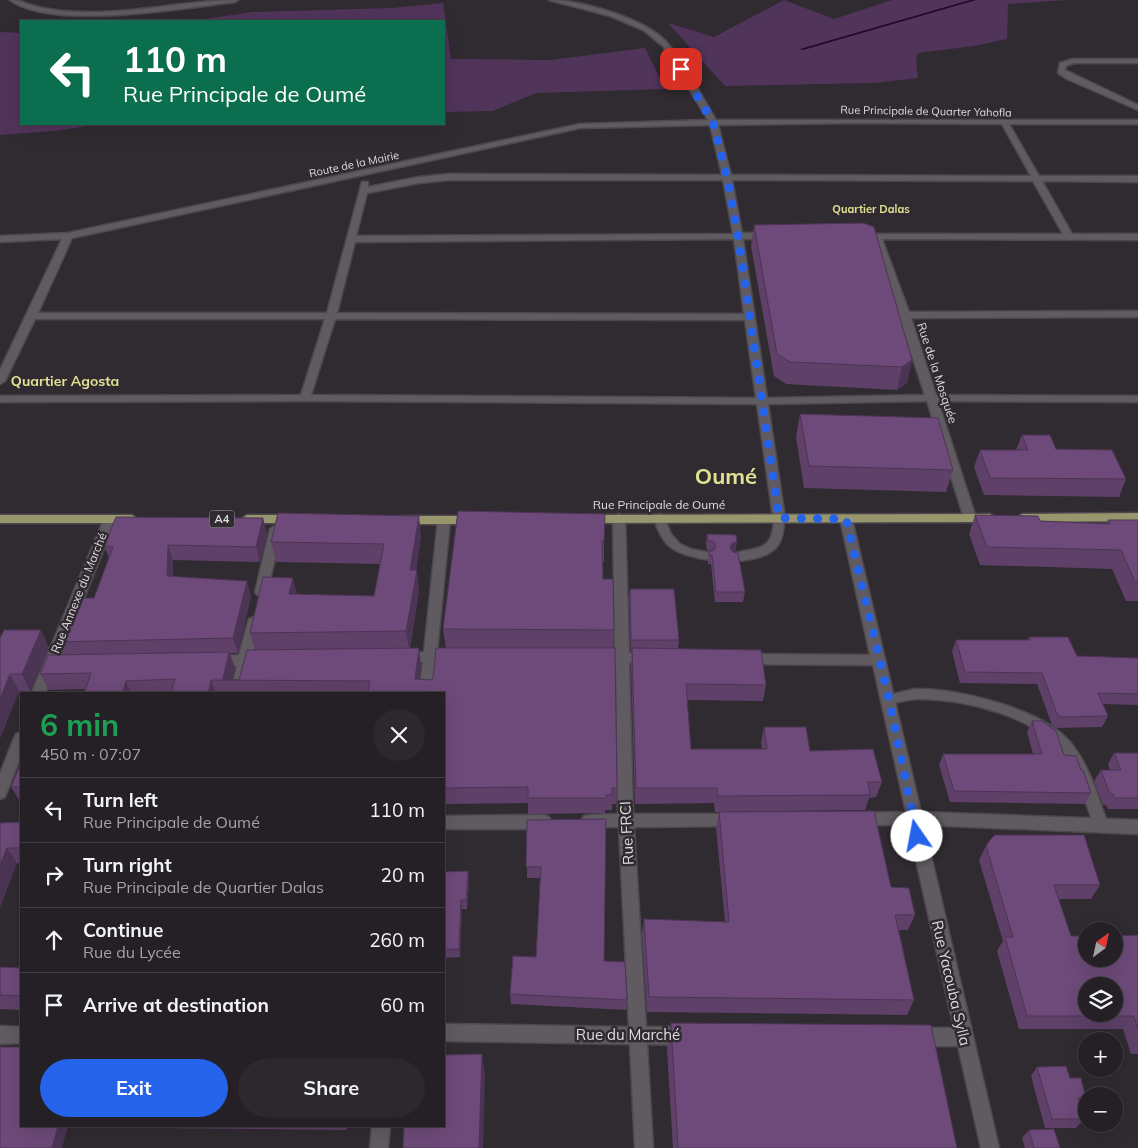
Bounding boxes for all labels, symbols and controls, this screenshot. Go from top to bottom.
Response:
text: 110 m [123,37,227,81]
icon: left [40,40,105,105]
pin [660,48,702,90]
icon: arrive [667,55,695,83]
text: Rue Principale de Oumé [123,80,366,108]
street label: Rue Principale de Quarter Yahofla [840,103,1012,119]
street label: Route de la Mairie [308,148,400,180]
district label: Quartier Dalas [832,202,910,216]
street label: Rue de la Mosquée [914,320,961,425]
district label: Quartier Agosta [11,372,119,390]
district label: Oumé [695,462,757,490]
street label: Rue Principale de Oumé [593,497,725,512]
road number: A4 [210,510,234,528]
street label: Rue Annexe du Marché [47,530,110,655]
text: 6 min [40,706,119,744]
button: close [373,709,425,761]
text: 450 m · 07:07 [40,744,141,764]
text: Turn left [83,788,158,812]
icon: left [40,796,68,824]
text: 110 m [369,798,425,822]
street label: Rue FRCI [615,801,638,865]
position arrow [890,809,942,861]
text: Rue Principale de Oumé [83,812,260,832]
text: Turn right [83,853,172,877]
icon: right [40,861,68,889]
text: 20 m [381,863,425,887]
text: Rue Principale de Quartier Dalas [83,877,324,897]
text: Continue [83,918,163,942]
street label: Rue Yacouba Sylla [928,918,975,1047]
north arrow [1078,922,1122,968]
map controls [1078,922,1123,1132]
icon: ahead [40,926,68,954]
text: 260 m [369,928,425,952]
text: Rue du Lycée [83,942,181,962]
button: layers [1078,977,1123,1022]
icon: arrive [40,991,68,1019]
text: Arrive at destination [83,993,269,1017]
text: 60 m [381,993,425,1017]
street label: Rue du Marché [576,1025,680,1044]
button: + [1078,1032,1123,1077]
button: Exit [40,1059,228,1117]
button: Share [238,1059,425,1117]
button: − [1078,1087,1123,1132]

